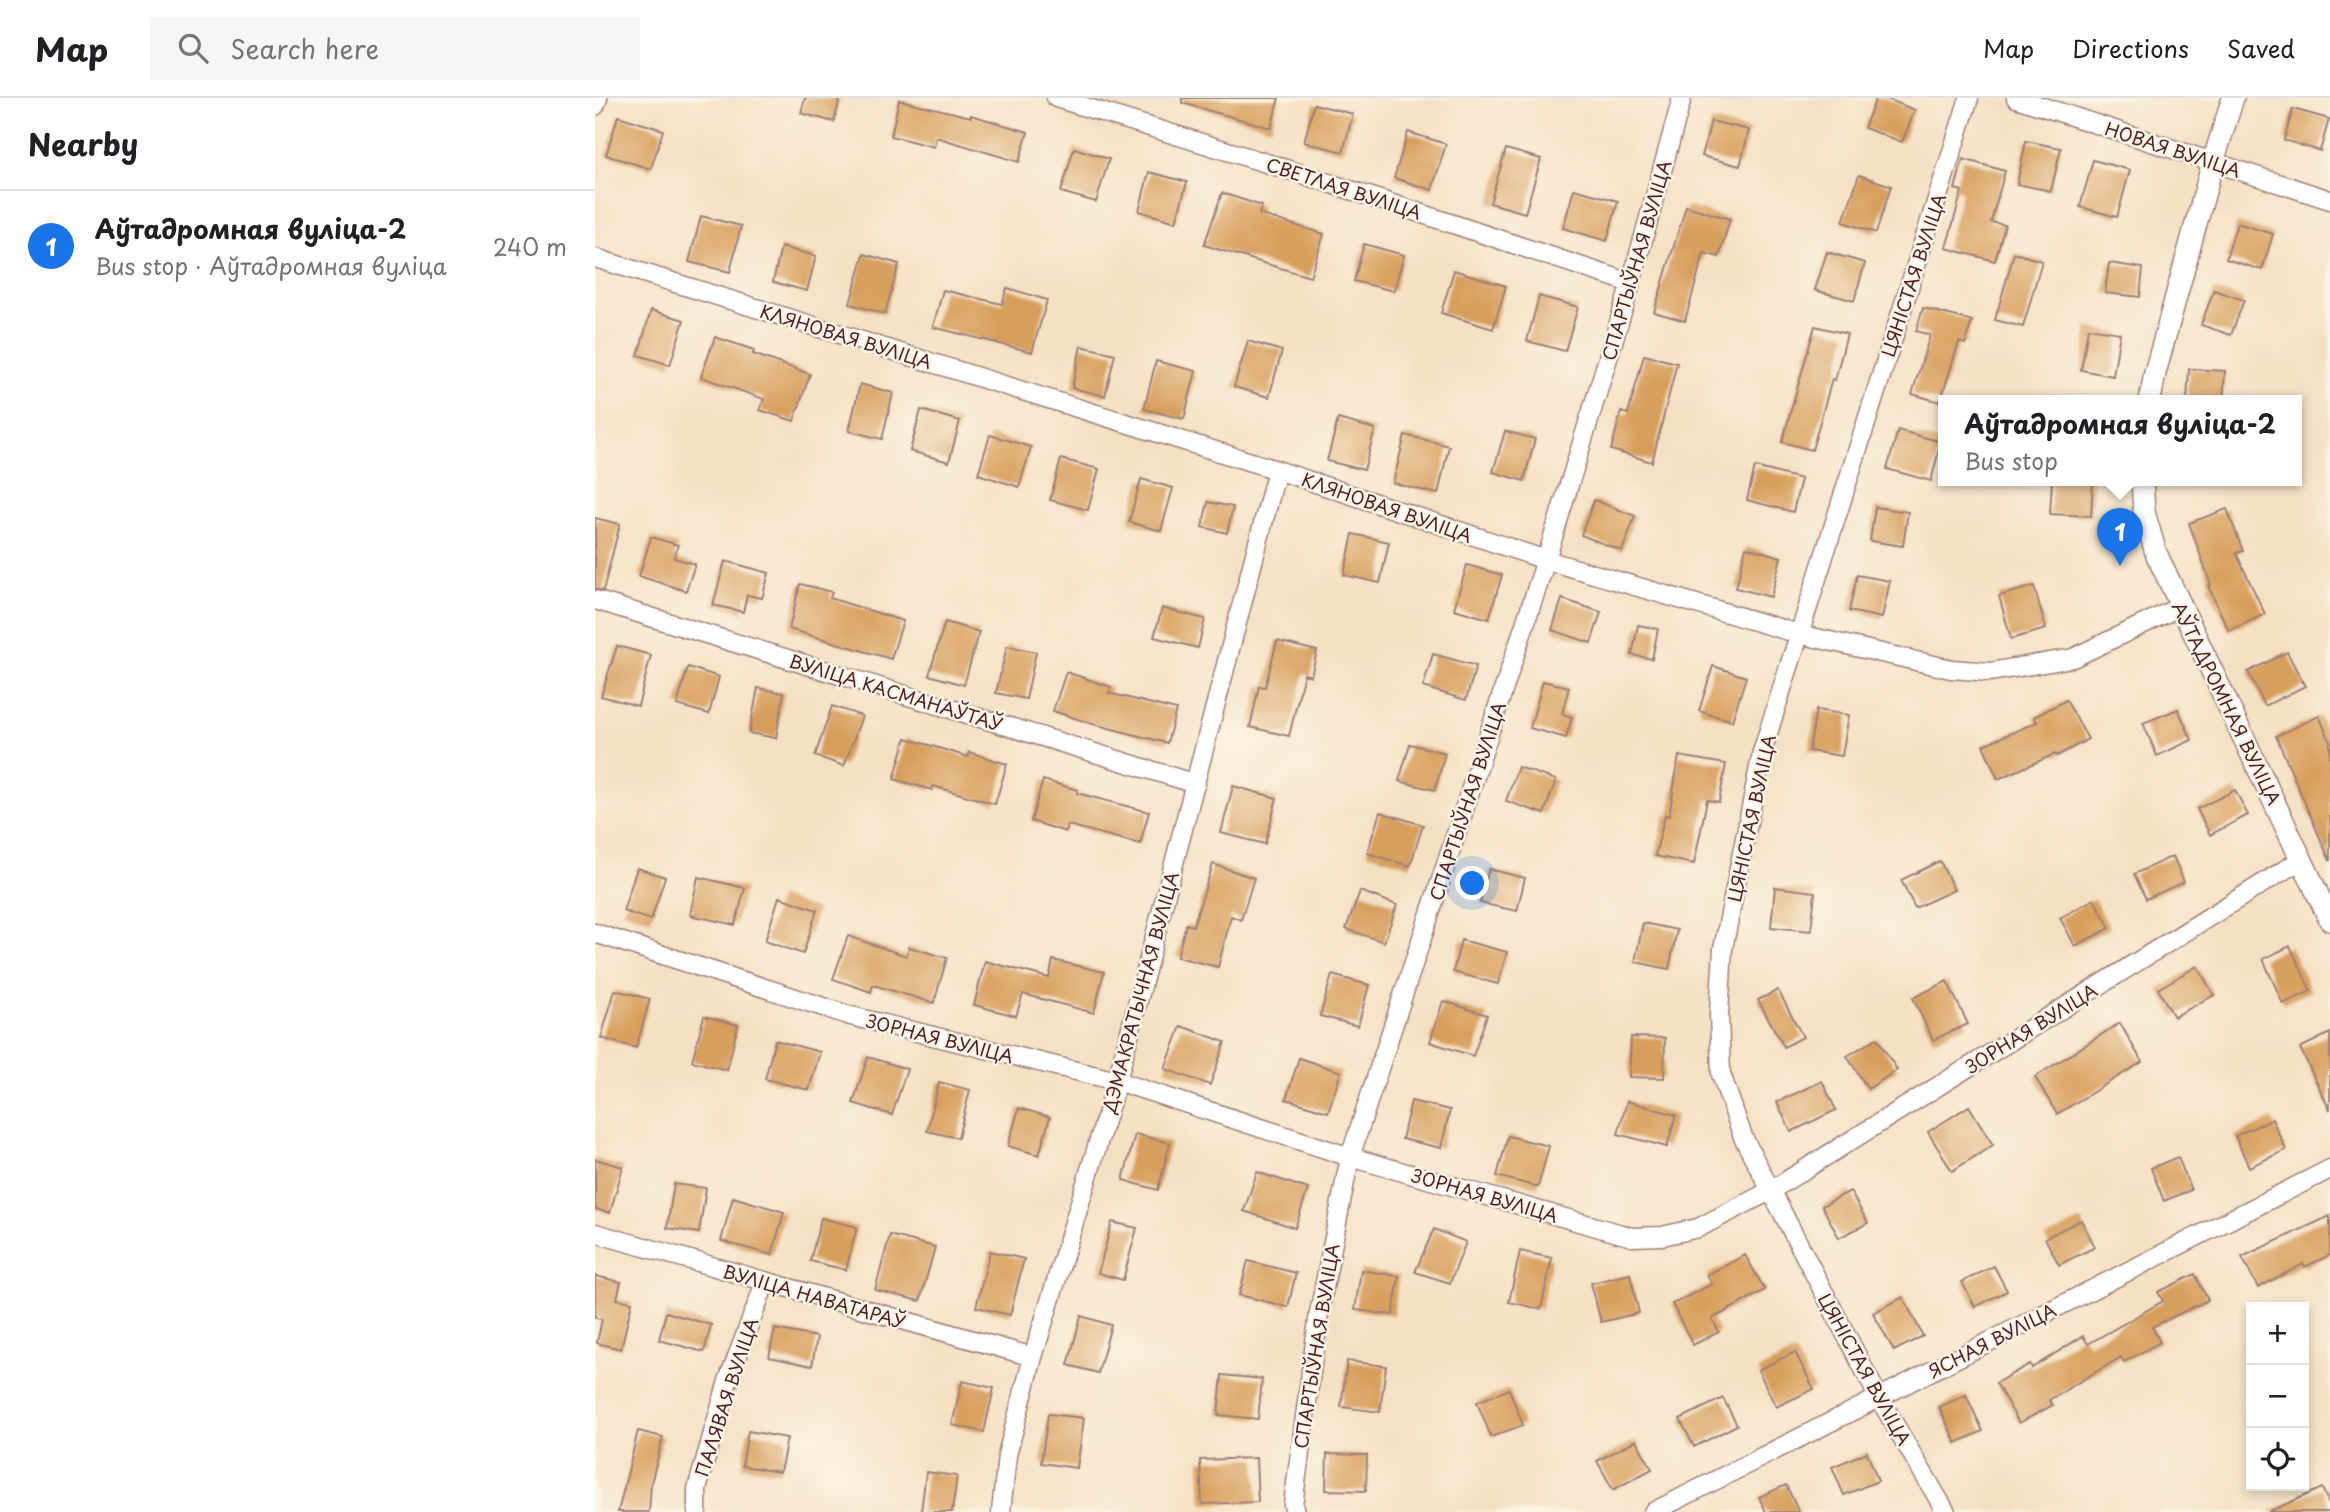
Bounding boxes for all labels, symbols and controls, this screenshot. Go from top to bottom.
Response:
search box [150,17,640,80]
text: Map [35,23,108,73]
icon: search [174,29,212,67]
text: Search here [230,29,379,68]
text: Map [1983,30,2034,66]
text: Directions [2072,30,2189,66]
text: Saved [2227,30,2295,66]
street label: НОВАЯ ВУЛІЦА [2102,114,2245,184]
text: Nearby [28,121,138,166]
street label: СВЕТЛАЯ ВУЛІЦА [1263,150,1425,226]
street label: СПАРТЫЎНАЯ ВУЛІЦА [1594,156,1678,363]
street label: ЦЯНІСТАЯ ВУЛІЦА [1874,190,1952,360]
text: Аўтадромная вуліца-2 [95,209,406,248]
text: 1 [46,229,57,264]
text: 240 m [493,229,567,264]
text: Bus stop · Аўтадромная вуліца [95,248,447,283]
street label: КЛЯНОВАЯ ВУЛІЦА [757,297,936,375]
popup [1938,395,2302,486]
text: Аўтадромная вуліца-2 [1964,404,2276,443]
text: Bus stop [1964,443,2058,478]
street label: КЛЯНОВАЯ ВУЛІЦА [1298,465,1476,549]
pin: 1 [2097,508,2143,566]
street label: АЎТАДРОМНАЯ ВУЛІЦА [2166,597,2288,809]
street label: ВУЛІЦА КАСМАНАЎТАЎ [786,647,1006,737]
street label: СПАРТЫЎНАЯ ВУЛІЦА [1422,698,1512,904]
street label: ЦЯНІСТАЯ ВУЛІЦА [1720,732,1782,904]
your location [1455,866,1489,900]
street label: ДЭМАКРАТЫЧНАЯ ВУЛІЦА [1095,868,1185,1116]
street label: ЗОРНАЯ ВУЛІЦА [1960,976,2102,1079]
street label: ЗОРНАЯ ВУЛІЦА [863,1007,1017,1069]
street label: ЗОРНАЯ ВУЛІЦА [1409,1161,1562,1229]
street label: СПАРТЫЎНАЯ ВУЛІЦА [1286,1241,1346,1450]
street label: ВУЛІЦА НАВАТАРАЎ [720,1257,909,1335]
street label: ЦЯНІСТАЯ ВУЛІЦА [1812,1288,1918,1450]
street label: ЯСНАЯ ВУЛІЦА [1923,1296,2061,1384]
map controls [2246,1302,2309,1491]
button: + [2246,1302,2309,1365]
street label: ПАЛЯВАЯ ВУЛІЦА [688,1314,764,1480]
button: − [2246,1365,2309,1428]
button: locate [2246,1428,2309,1491]

